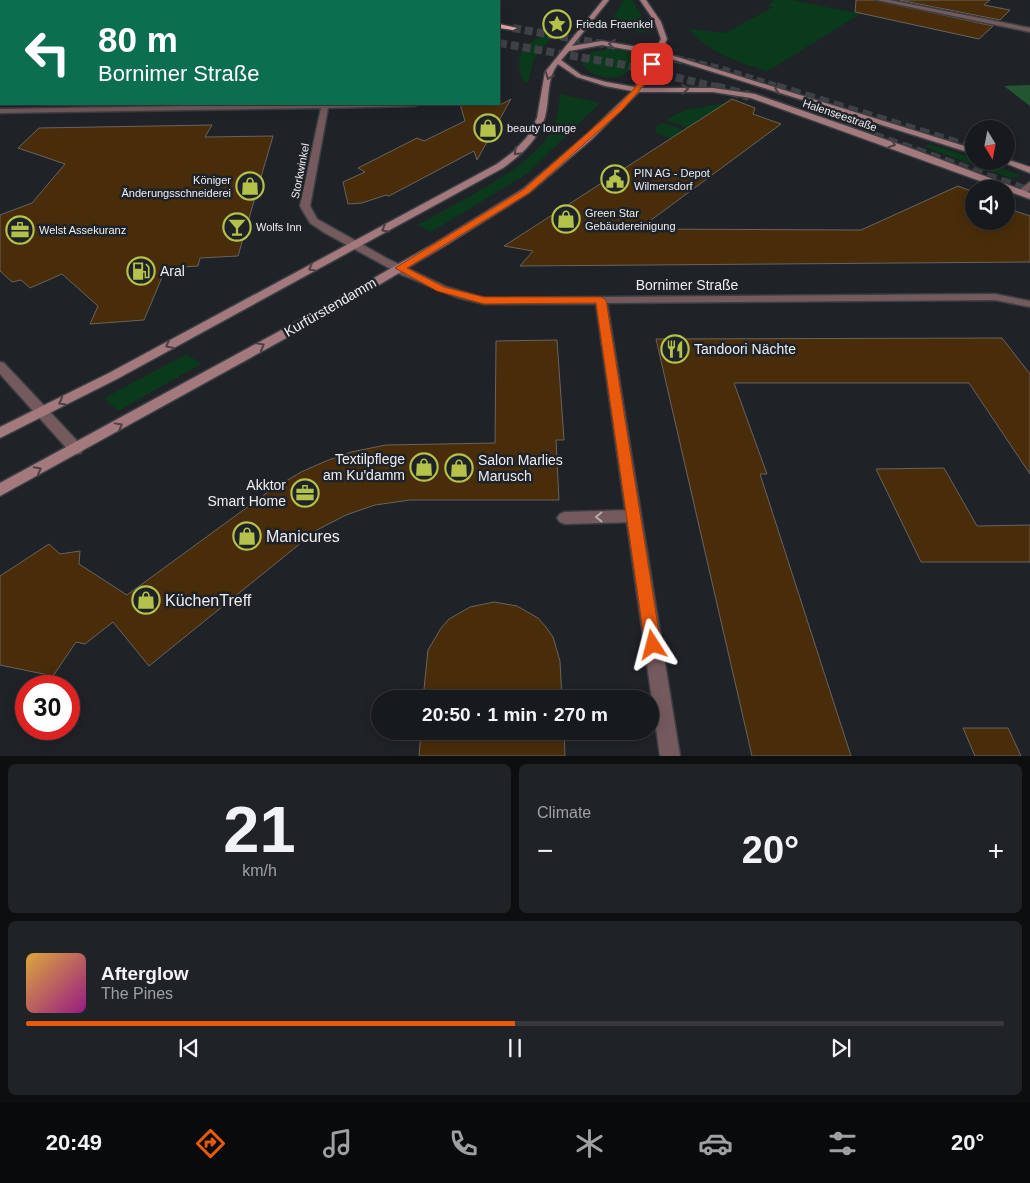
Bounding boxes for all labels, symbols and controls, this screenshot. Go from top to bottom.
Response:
place icon: Frieda Fraenkel [542,9,572,39]
place label: Frieda Fraenkel [576,18,653,30]
icon: left [15,20,80,85]
text: 80 m [98,20,178,59]
one-way arrow [608,38,616,49]
pin [631,43,673,85]
icon: arrive [638,50,666,78]
text: Bornimer Straße [98,61,259,86]
one-way arrow [544,71,555,80]
one-way arrow [682,84,690,94]
one-way arrow [774,85,782,95]
street label: Halenseestraße [801,97,879,133]
shop icon: beauty lounge [473,113,503,143]
north arrow [965,120,1015,170]
map controls [965,120,1015,230]
place label: beauty lounge [507,122,576,134]
one-way arrow [887,139,895,149]
street label: Storkwinkel [289,142,311,200]
one-way arrow [514,146,523,155]
public building icon: PIN AG - Depot Wilmersdorf [600,164,630,194]
place label: PIN AG - Depot Wilmersdorf [634,167,710,192]
shop icon: Königer Änderungsschneiderei [235,171,265,201]
place label: Königer Änderungsschneiderei [122,174,231,199]
button: sound [965,180,1015,230]
shop icon: Green Star Gebäudereinigung [551,204,581,234]
place label: Green Star Gebäudereinigung [585,207,676,232]
bar icon: Wolfs Inn [222,212,252,242]
office icon: Welst Assekuranz [5,215,35,245]
place label: Wolfs Inn [256,221,302,233]
one-way arrow [381,223,390,233]
place label: Welst Assekuranz [39,224,126,236]
fuel station icon: Aral [126,256,156,286]
one-way arrow [309,262,318,272]
place label: Aral [160,263,185,279]
street label: Kurfürstendamm [281,274,379,340]
street label: Bornimer Straße [636,277,739,293]
restaurant icon: Tandoori Nächte [660,334,690,364]
one-way arrow [166,339,175,349]
place label: Tandoori Nächte [694,341,796,357]
one-way arrow [256,343,265,353]
one-way arrow [58,396,67,406]
one-way arrow [114,422,123,432]
place label: Textilpflege am Ku'damm [323,451,405,483]
shop icon: Textilpflege am Ku'damm [409,452,439,482]
place label: Salon Marlies Marusch [478,452,563,484]
shop icon: Salon Marlies Marusch [444,453,474,483]
one-way arrow [33,466,42,476]
place label: Akktor Smart Home [207,477,286,509]
office icon: Akktor Smart Home [290,478,320,508]
one-way arrow [595,512,602,522]
shop icon: Manicures [232,521,262,551]
place label: Manicures [266,528,340,545]
shop icon: KüchenTreff [131,585,161,615]
place label: KüchenTreff [165,592,252,609]
position arrow [626,618,678,670]
speed limit sign: 30 [15,675,80,740]
text: 20:50 · 1 min · 270 m [422,704,608,725]
text: 21 [223,793,296,866]
text: Climate [537,804,591,821]
text: 20° [742,829,799,871]
text: − [537,835,553,866]
text: + [988,835,1004,866]
text: km/h [242,862,277,879]
text: Afterglow [101,963,189,984]
text: The Pines [101,985,173,1002]
icon: previous [175,1034,203,1062]
icon: pause [501,1034,529,1062]
icon: next [827,1034,855,1062]
icon: directions [193,1126,228,1161]
icon: music [320,1126,355,1161]
icon: phone [446,1126,481,1161]
icon: climate [572,1126,607,1161]
icon: car [698,1126,733,1161]
icon: filters [825,1126,860,1161]
text: 20:49 [46,1130,102,1155]
text: 20° [951,1130,984,1155]

